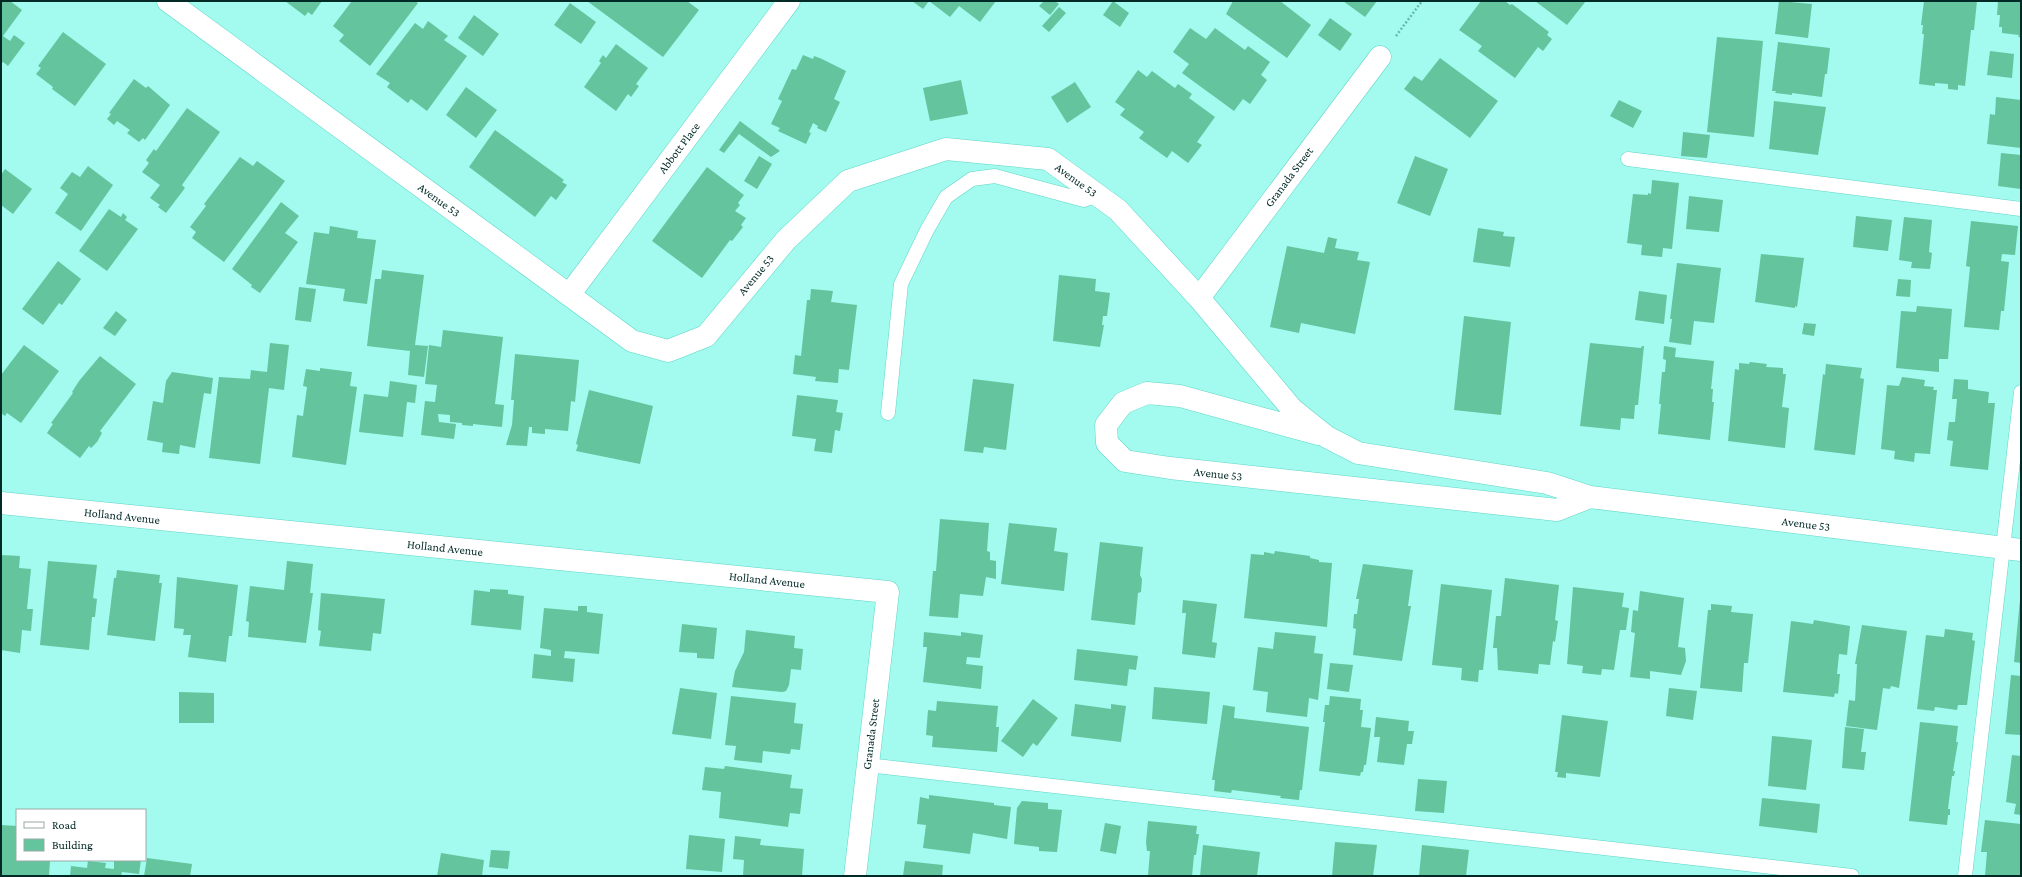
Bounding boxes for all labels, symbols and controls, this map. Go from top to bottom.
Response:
street label: Abbott Place [655,120,703,176]
street label: Granada Street [1262,143,1317,210]
street label: Avenue 53 [1052,160,1100,200]
street label: Avenue 53 [415,180,463,220]
street label: Avenue 53 [735,252,777,298]
street label: Avenue 53 [1193,464,1243,484]
street label: Holland Avenue [83,505,161,527]
street label: Avenue 53 [1781,514,1831,534]
street label: Holland Avenue [406,537,484,559]
street label: Holland Avenue [728,569,806,591]
street label: Granada Street [860,697,882,770]
legend [16,809,146,861]
text: Road [52,818,77,832]
text: Building [52,838,93,852]

